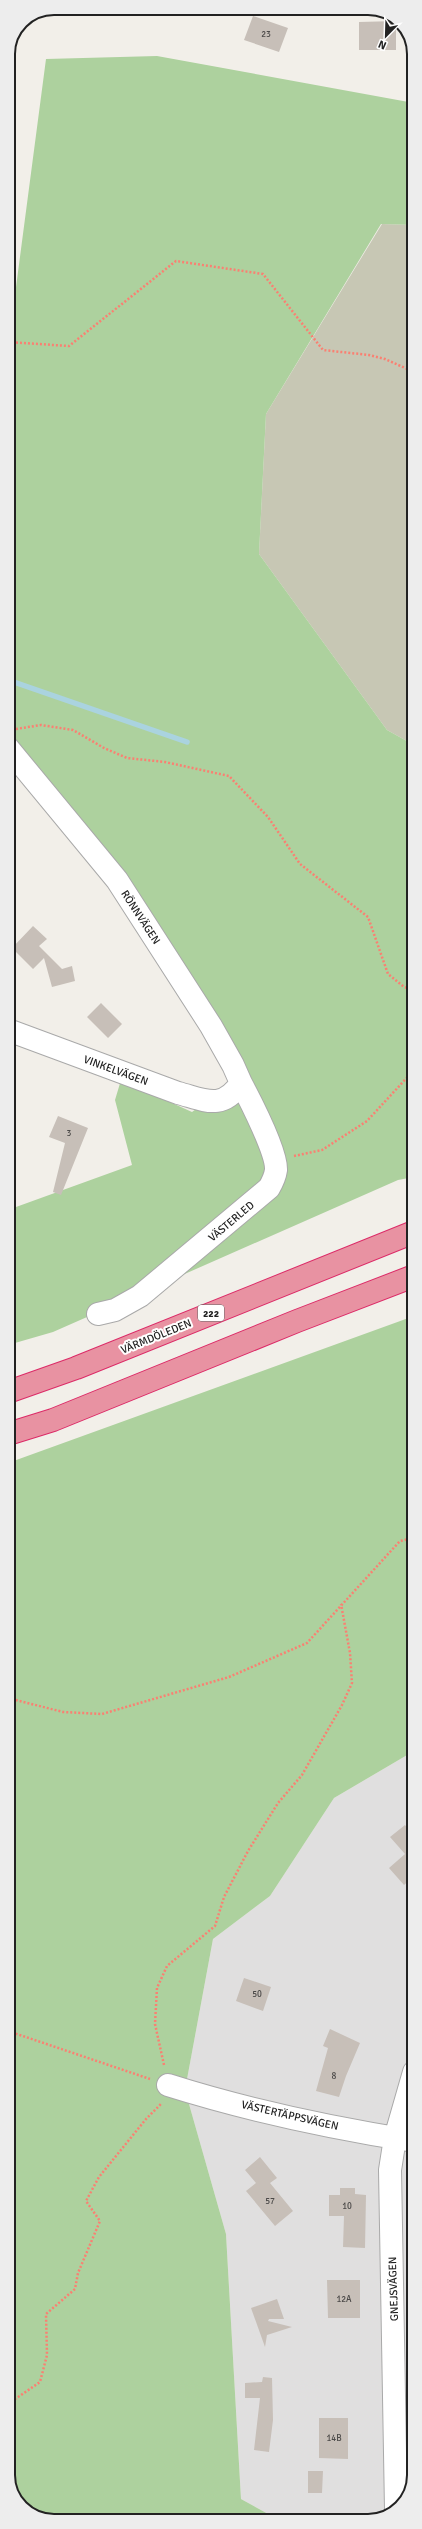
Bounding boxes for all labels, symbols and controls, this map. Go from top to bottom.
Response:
north arrow [366,16,406,56]
house number: 23 [261,29,271,40]
text: N [376,37,388,52]
street label: RÖNNVÄGEN [118,887,164,947]
street label: VINKELVÄGEN [82,1052,150,1088]
house number: 3 [67,1128,72,1139]
street label: VÄSTERLED [205,1198,257,1244]
road number: 222 [198,1305,224,1321]
street label: VÄRMDÖLEDEN [119,1315,193,1357]
house number: 50 [252,1989,262,2000]
house number: 8 [332,2071,337,2082]
street label: VÄSTERTÄPPSVÄGEN [240,2097,340,2133]
house number: 57 [265,2196,275,2207]
house number: 10 [342,2201,352,2212]
street label: GNEJSVÄGEN [385,2256,401,2322]
house number: 12A [336,2294,352,2305]
house number: 14B [326,2433,342,2444]

